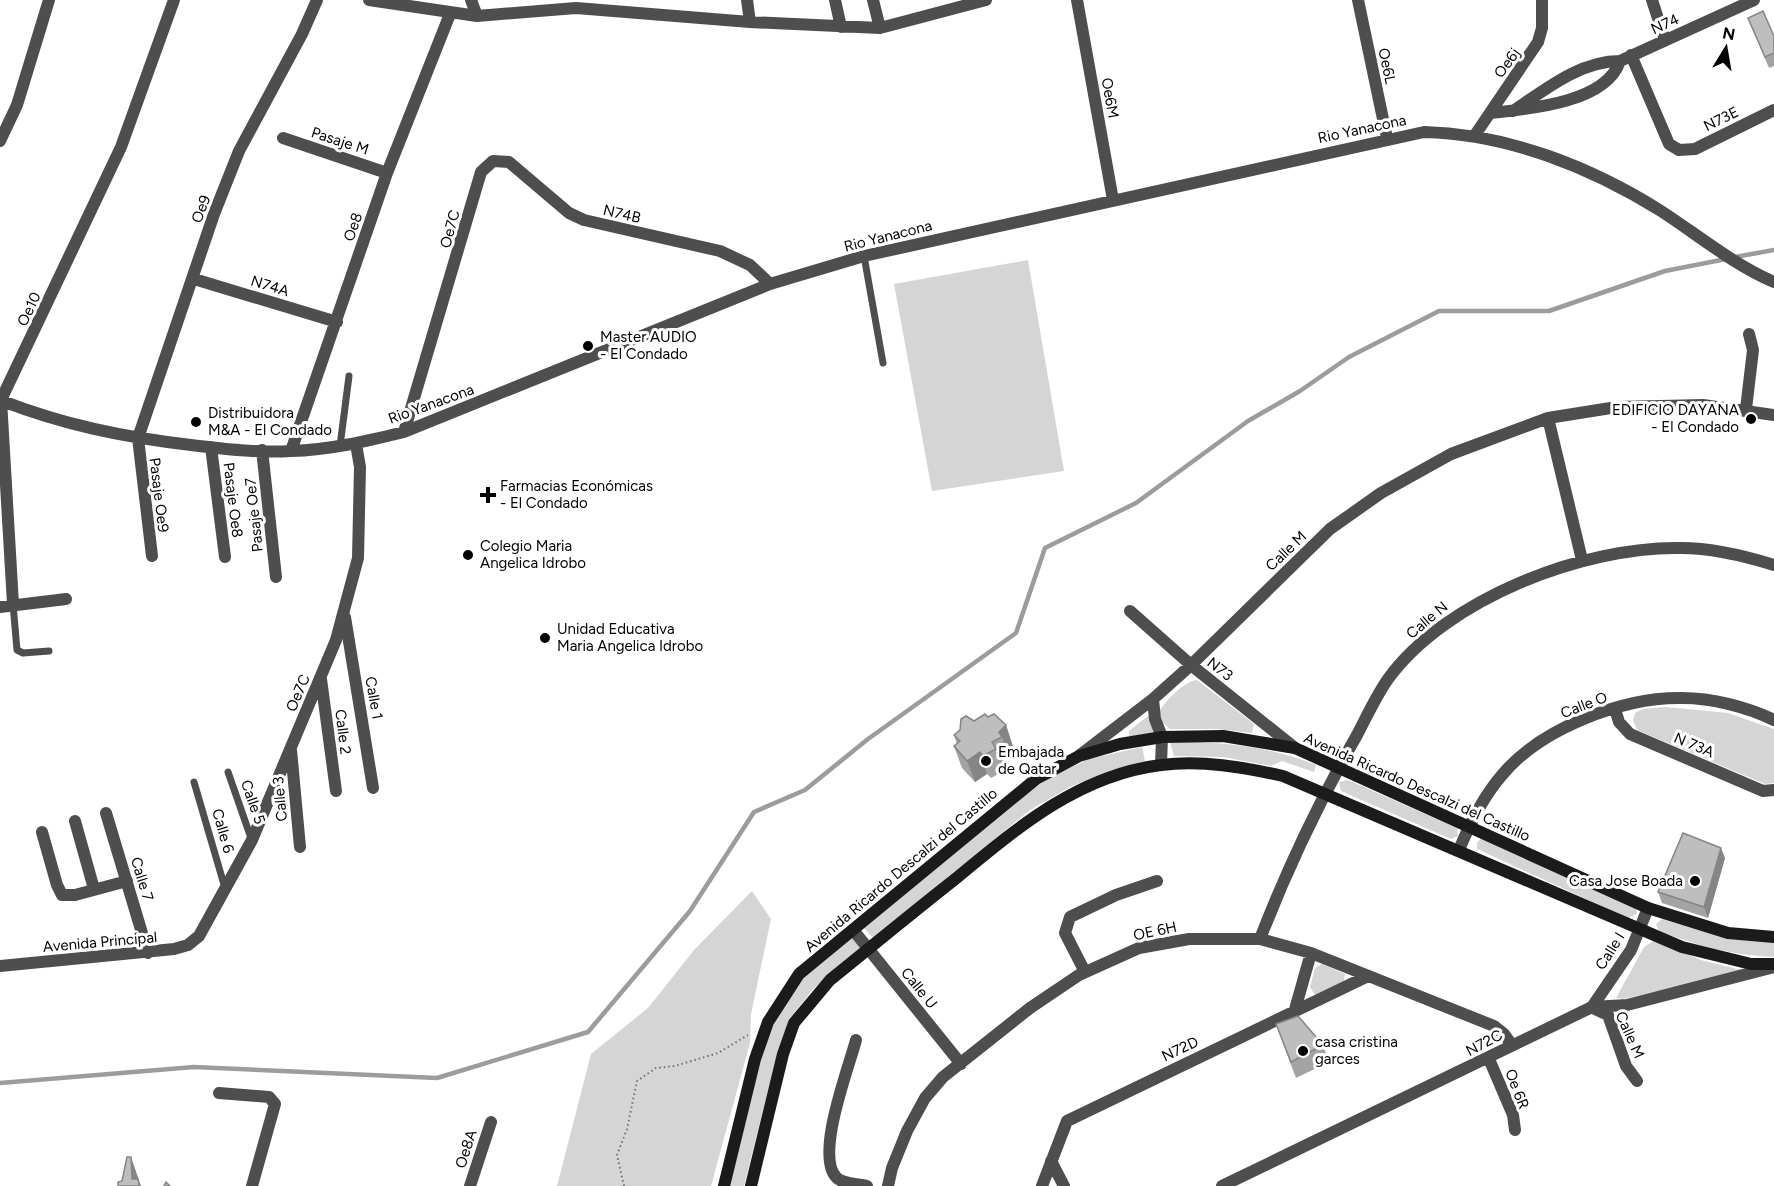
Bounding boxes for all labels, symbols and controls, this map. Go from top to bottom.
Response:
street label: N74 [1648,10,1682,38]
north arrow [1696,18,1756,78]
text: N [1721,23,1737,44]
street label: Oe6j [1490,45,1524,81]
street label: Oe6L [1374,46,1400,86]
street label: Oe6M [1098,76,1122,120]
street label: N73E [1701,103,1741,135]
street label: Rio Yanacona [1316,111,1408,147]
street label: Pasaje M [309,123,371,159]
street label: Oe9 [188,193,214,225]
street label: N74B [601,201,643,227]
street label: Oe7C [436,208,464,250]
street label: Oe8 [340,210,366,244]
street label: Rio Yanacona [842,216,934,256]
street label: N74A [249,272,291,300]
street label: Oe10 [13,289,45,329]
place label: Master AUDIO - El Condado [600,328,697,363]
marker: Master AUDIO - El Condado [581,339,595,353]
street label: Rio Yanacona [386,380,476,428]
place label: EDIFICIO DAYANA - El Condado [1612,401,1739,436]
place label: Distribuidora M&A - El Condado [208,404,332,439]
marker: EDIFICIO DAYANA - El Condado [1744,412,1758,426]
marker: Distribuidora M&A - El Condado [189,415,203,429]
street label: Pasaje Oe9 [145,457,173,533]
street label: Pasaje Oe8 [219,461,247,539]
street label: Pasaje Oe7 [241,477,267,553]
place label: Farmacias Económicas - El Condado [500,477,653,512]
marker: Farmacias Económicas - El Condado [481,488,495,502]
street label: Calle M [1262,527,1310,575]
place label: Colegio Maria Angelica Idrobo [480,537,586,572]
marker: Colegio Maria Angelica Idrobo [461,548,475,562]
street label: Calle N [1403,597,1451,643]
place label: Unidad Educativa Maria Angelica Idrobo [557,620,703,655]
marker: Unidad Educativa Maria Angelica Idrobo [538,631,552,645]
street label: N73 [1203,653,1237,685]
street label: Oe7C [282,672,314,714]
street label: Calle 1 [361,675,387,721]
street label: Calle O [1558,688,1610,722]
street label: Calle 2 [331,708,355,756]
street label: Avenida Ricardo Descalzi del Castillo [1301,729,1533,845]
street label: N 73A [1671,729,1717,761]
place label: Embajada de Qatar [998,743,1064,778]
marker: Embajada de Qatar [979,754,993,768]
street label: Calle 3 [269,776,291,822]
street label: Calle 5 [237,778,269,826]
street label: Avenida Ricardo Descalzi del Castillo [801,784,1001,956]
street label: Calle 6 [208,807,238,856]
street label: Calle 7 [127,855,157,903]
place label: Casa Jose Boada [1569,872,1683,890]
marker: Casa Jose Boada [1688,874,1702,888]
street label: OE 6H [1132,918,1178,944]
street label: Avenida Principal [42,928,158,956]
street label: Calle I [1591,929,1629,973]
street label: Calle U [897,964,941,1012]
street label: Calle M [1612,1009,1648,1061]
street label: N72C [1463,1026,1506,1060]
street label: N72D [1159,1033,1201,1065]
place label: casa cristina garces [1315,1033,1398,1068]
marker: casa cristina garces [1296,1044,1310,1058]
street label: Oe 6R [1501,1066,1533,1112]
street label: Oe8A [451,1128,481,1170]

